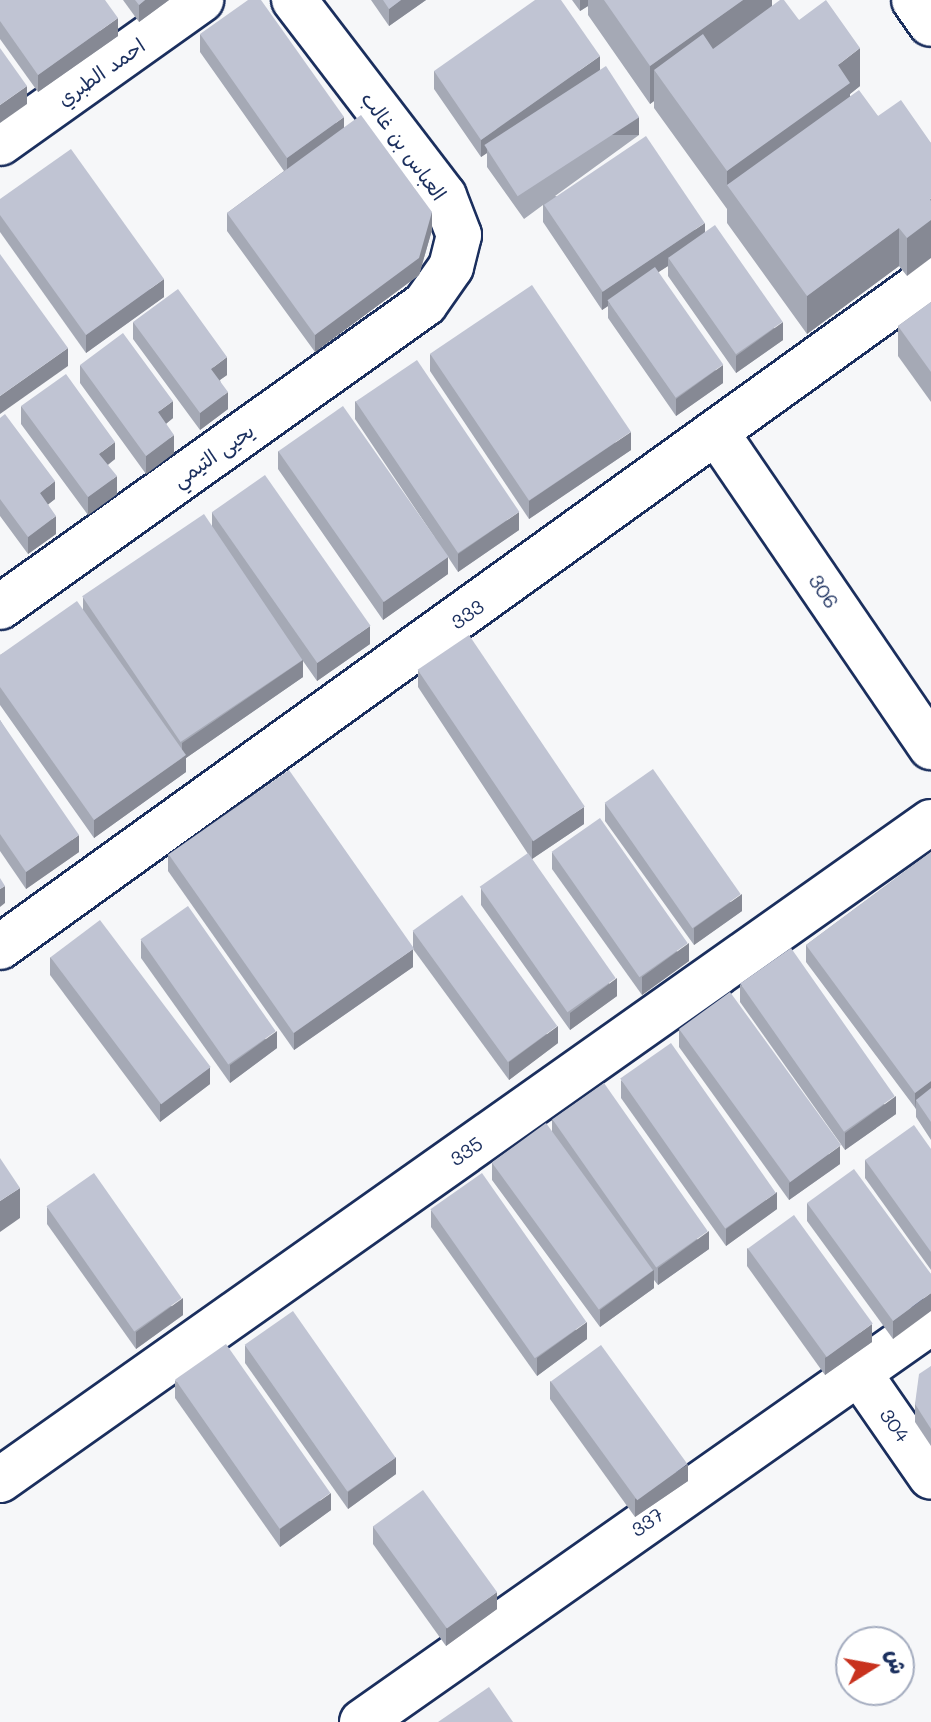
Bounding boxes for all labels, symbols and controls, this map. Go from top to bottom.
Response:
street label: احمد الطبري [53,33,149,111]
street label: العباس بن غالب [357,87,451,205]
street label: يحيى التيمي [168,418,258,492]
street label: 306 [804,569,844,613]
street label: 333 [446,594,488,634]
street label: 335 [445,1131,487,1171]
street label: 304 [875,1403,915,1447]
street label: 337 [626,1502,668,1542]
north arrow [835,1626,915,1706]
text: ش [881,1647,914,1676]

